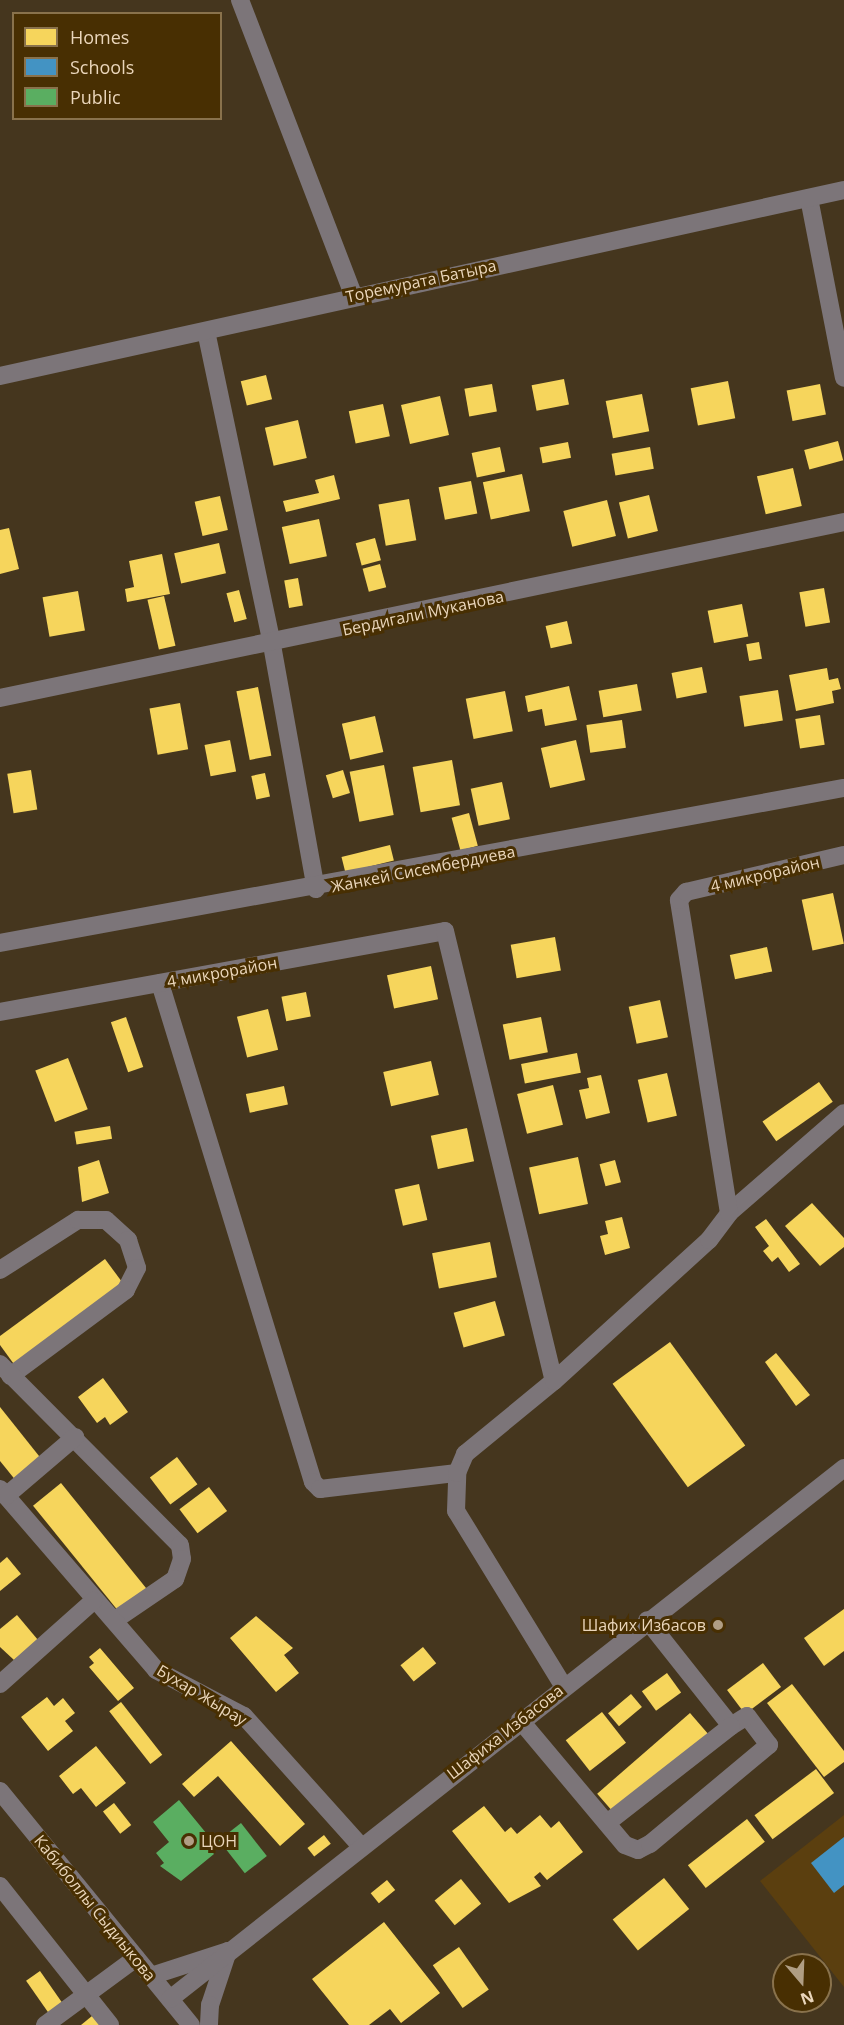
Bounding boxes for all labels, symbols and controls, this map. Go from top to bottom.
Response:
legend [12,12,222,120]
text: Homes [70,25,129,49]
text: Schools [70,55,134,79]
text: Public [70,85,121,109]
street label: Торемурата Батыра [344,256,498,306]
street label: Бердигали Муканова [341,586,505,640]
street label: Жанкей Сисембердиева [329,842,517,896]
street label: 4 микрорайон [709,852,821,896]
street label: 4 микрорайон [165,953,279,991]
place label: Шафих Избасов [582,1615,706,1635]
marker: Шафих Избасов [711,1618,725,1632]
street label: Бухар Жырау [154,1661,250,1729]
street label: Шафиха Избасова [443,1681,567,1783]
street label: Кабиболлы Сыдиыкова [30,1831,160,1985]
place label: ЦОН [201,1831,237,1851]
marker: ЦОН [182,1834,196,1848]
north arrow [772,1953,832,2013]
text: N [797,1986,817,2011]

